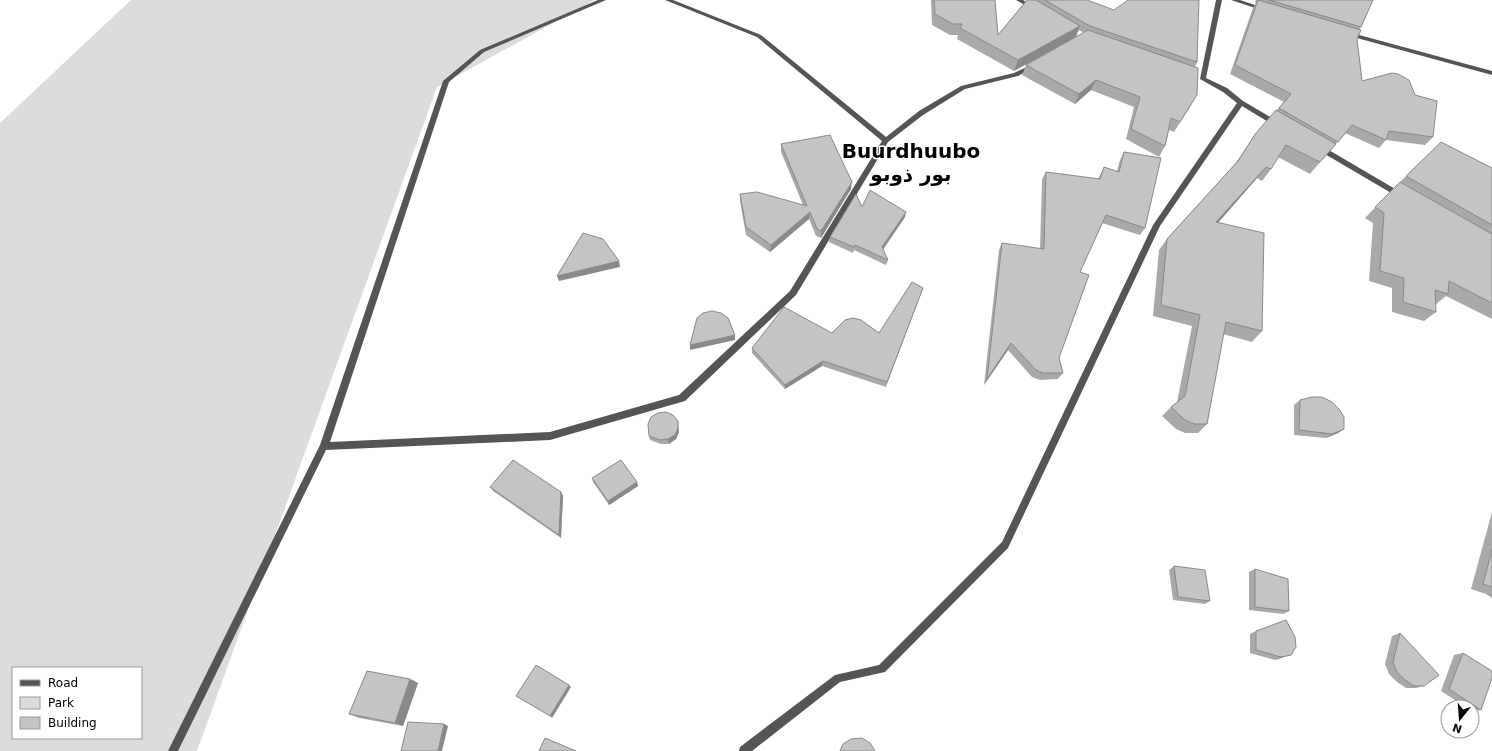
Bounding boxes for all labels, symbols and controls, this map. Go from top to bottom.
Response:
district label: Buurdhuubo بور ذوبو [842,139,980,186]
legend [12,667,142,739]
text: Road [48,676,78,690]
text: Park [48,696,74,710]
north arrow [1440,699,1480,739]
text: Building [48,716,97,730]
text: N [1451,721,1464,736]

